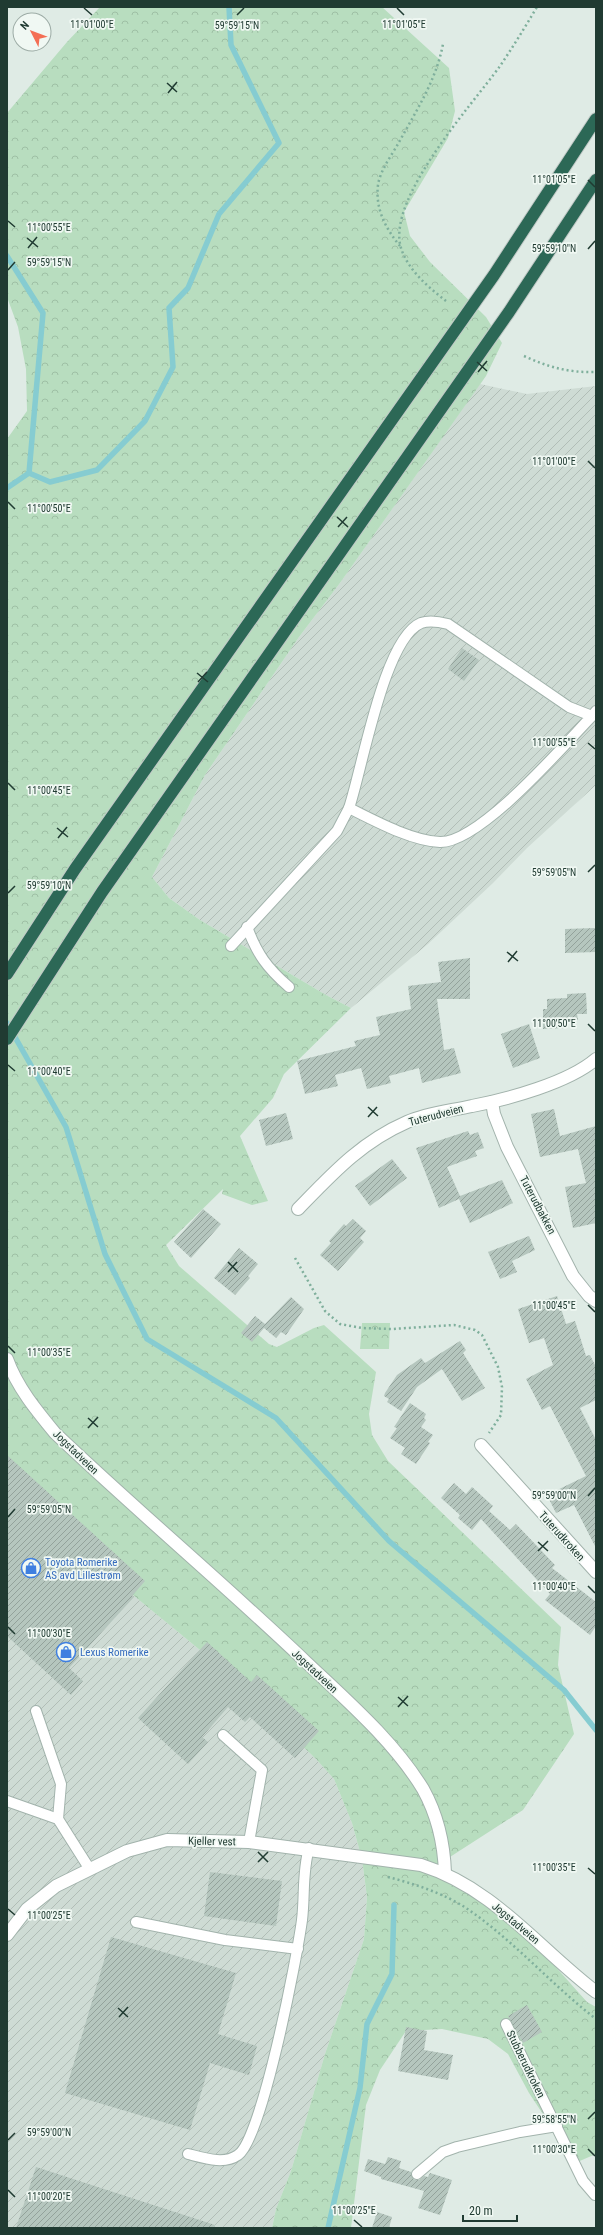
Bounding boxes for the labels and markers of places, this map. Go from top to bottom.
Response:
place label: Toyota Romerike AS avd Lillestrøm [45,1556,121,1582]
shop icon: Toyota Romerike AS avd Lillestrøm [20,1557,42,1579]
shop icon: Lexus Romerike [55,1641,77,1663]
place label: Lexus Romerike [80,1646,149,1659]

